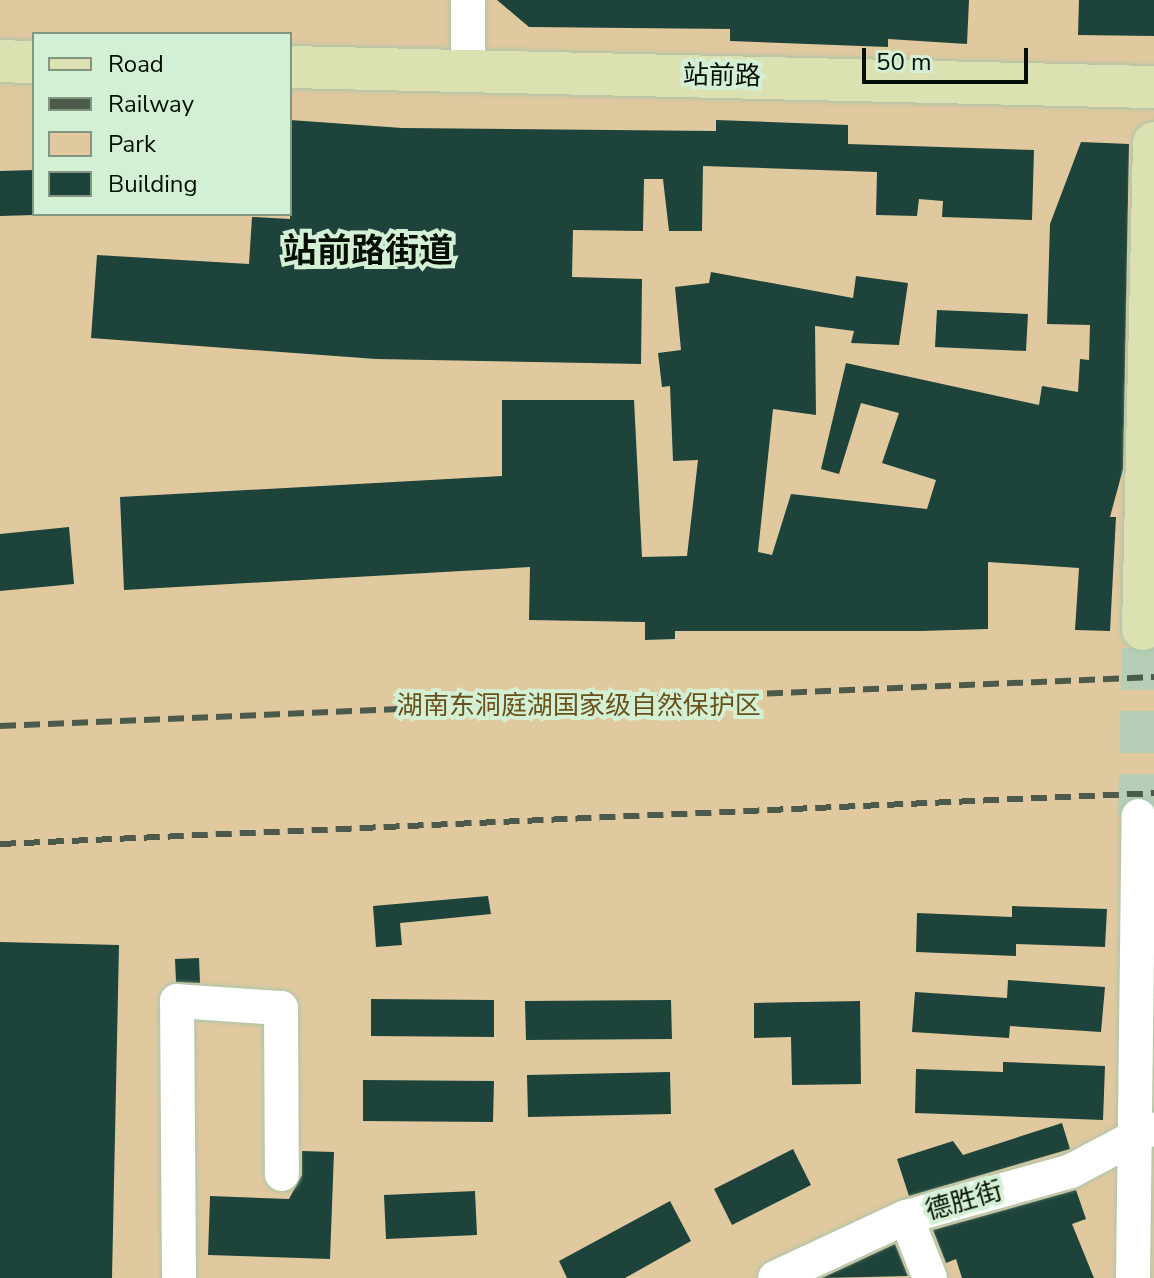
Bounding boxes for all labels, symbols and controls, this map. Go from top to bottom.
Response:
legend [32,32,292,216]
scale bar [866,32,1032,82]
text: 50 m [876,46,932,78]
text: Road [108,48,164,80]
street label: 站前路 [683,60,761,92]
text: Railway [108,88,194,120]
text: Park [108,128,156,160]
text: Building [108,168,198,200]
district label: 站前路街道 [283,232,453,272]
park label: 湖南东洞庭湖国家级自然保护区 [397,690,761,722]
street label: 德胜街 [922,1175,1006,1227]

